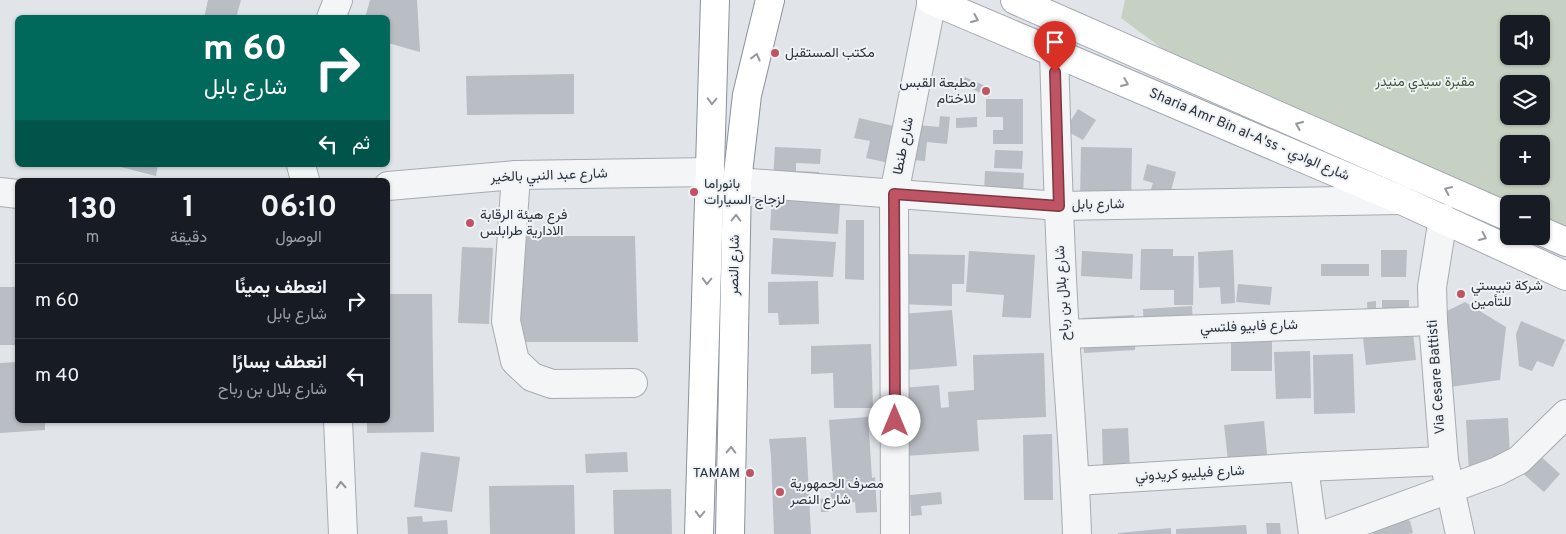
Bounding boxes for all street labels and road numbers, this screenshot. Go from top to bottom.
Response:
street label: Sharia Amr Bin al-A'ss - شارع الوادي [1145,85,1352,187]
street label: شارع طنطا [890,116,919,176]
street label: شارع عبد النبي بالخير [489,165,608,189]
street label: شارع بابل [1071,196,1125,215]
street label: شارع النصر [726,234,745,297]
street label: شارع بلال بن رباح [1052,245,1075,341]
street label: شارع فابيو فلتسي [1200,317,1298,339]
street label: Via Cesare Battisti [1425,319,1449,435]
street label: شارع فيليبو كريدوني [1135,463,1245,487]

